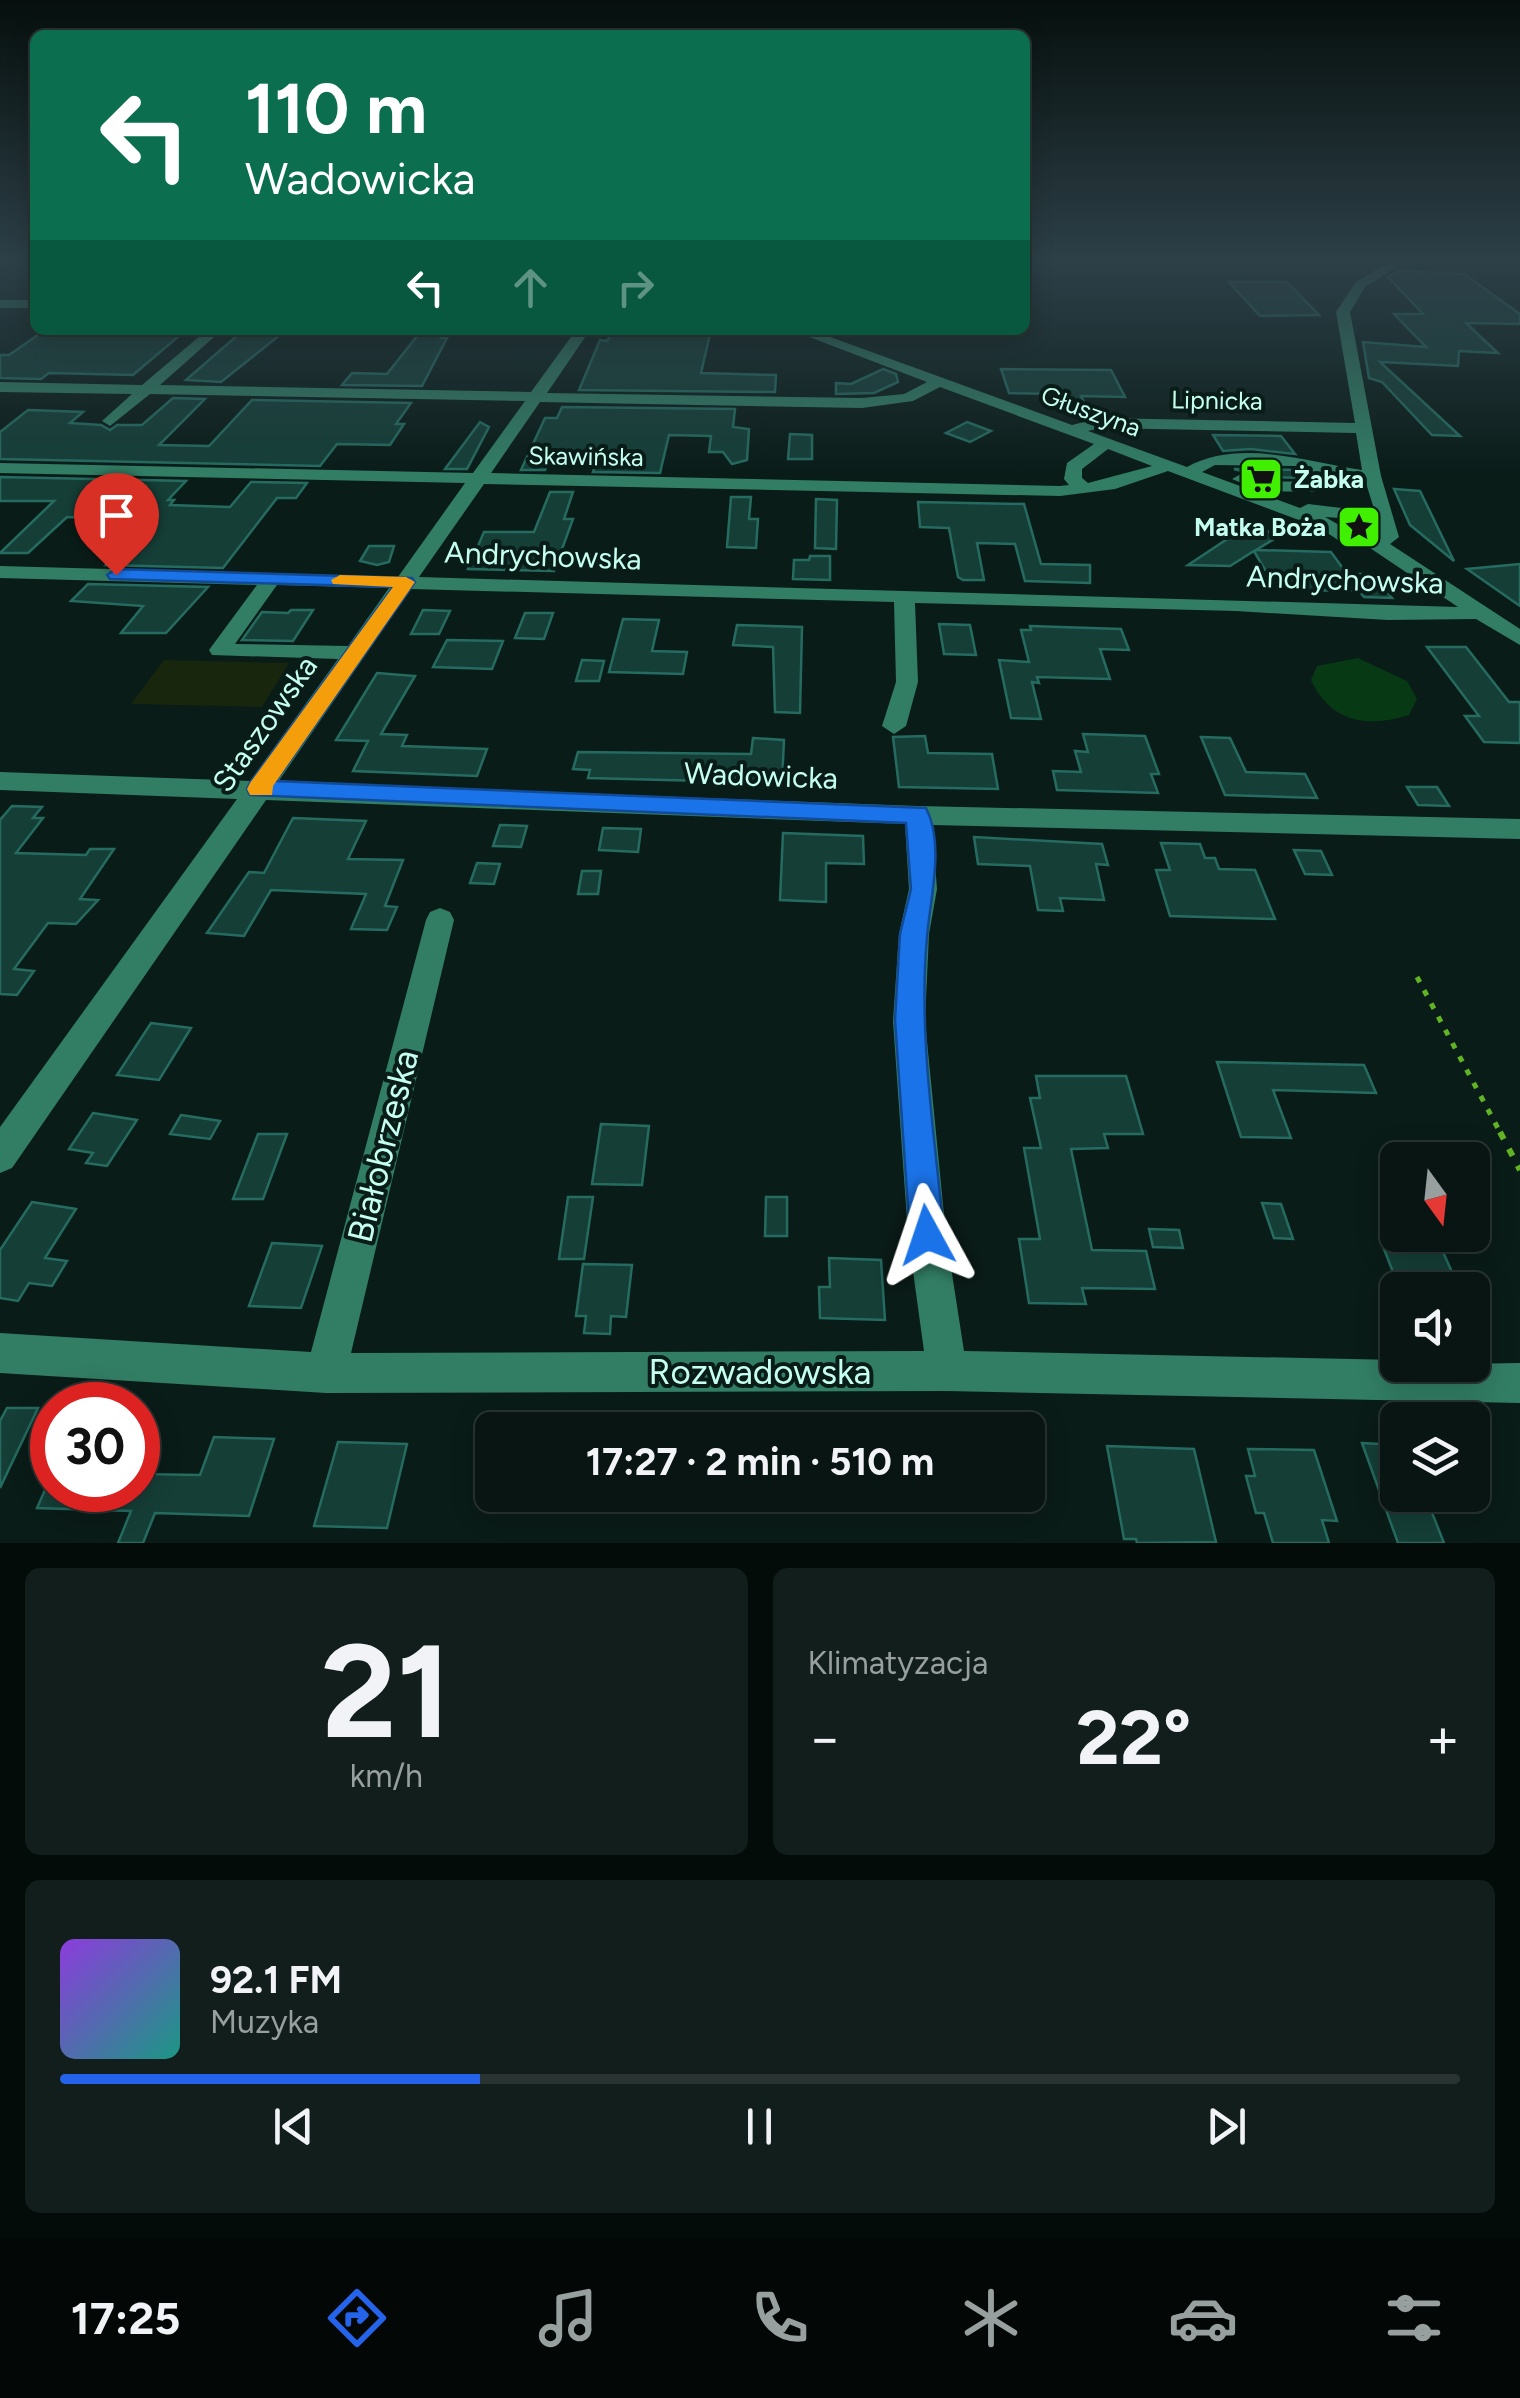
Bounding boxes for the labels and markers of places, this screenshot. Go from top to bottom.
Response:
supermarket icon: Żabka [1238,456,1284,502]
place label: Żabka [1294,464,1364,494]
pin [74,473,159,576]
place icon: Matka Boża [1336,504,1382,550]
place label: Matka Boża [1194,512,1326,542]

